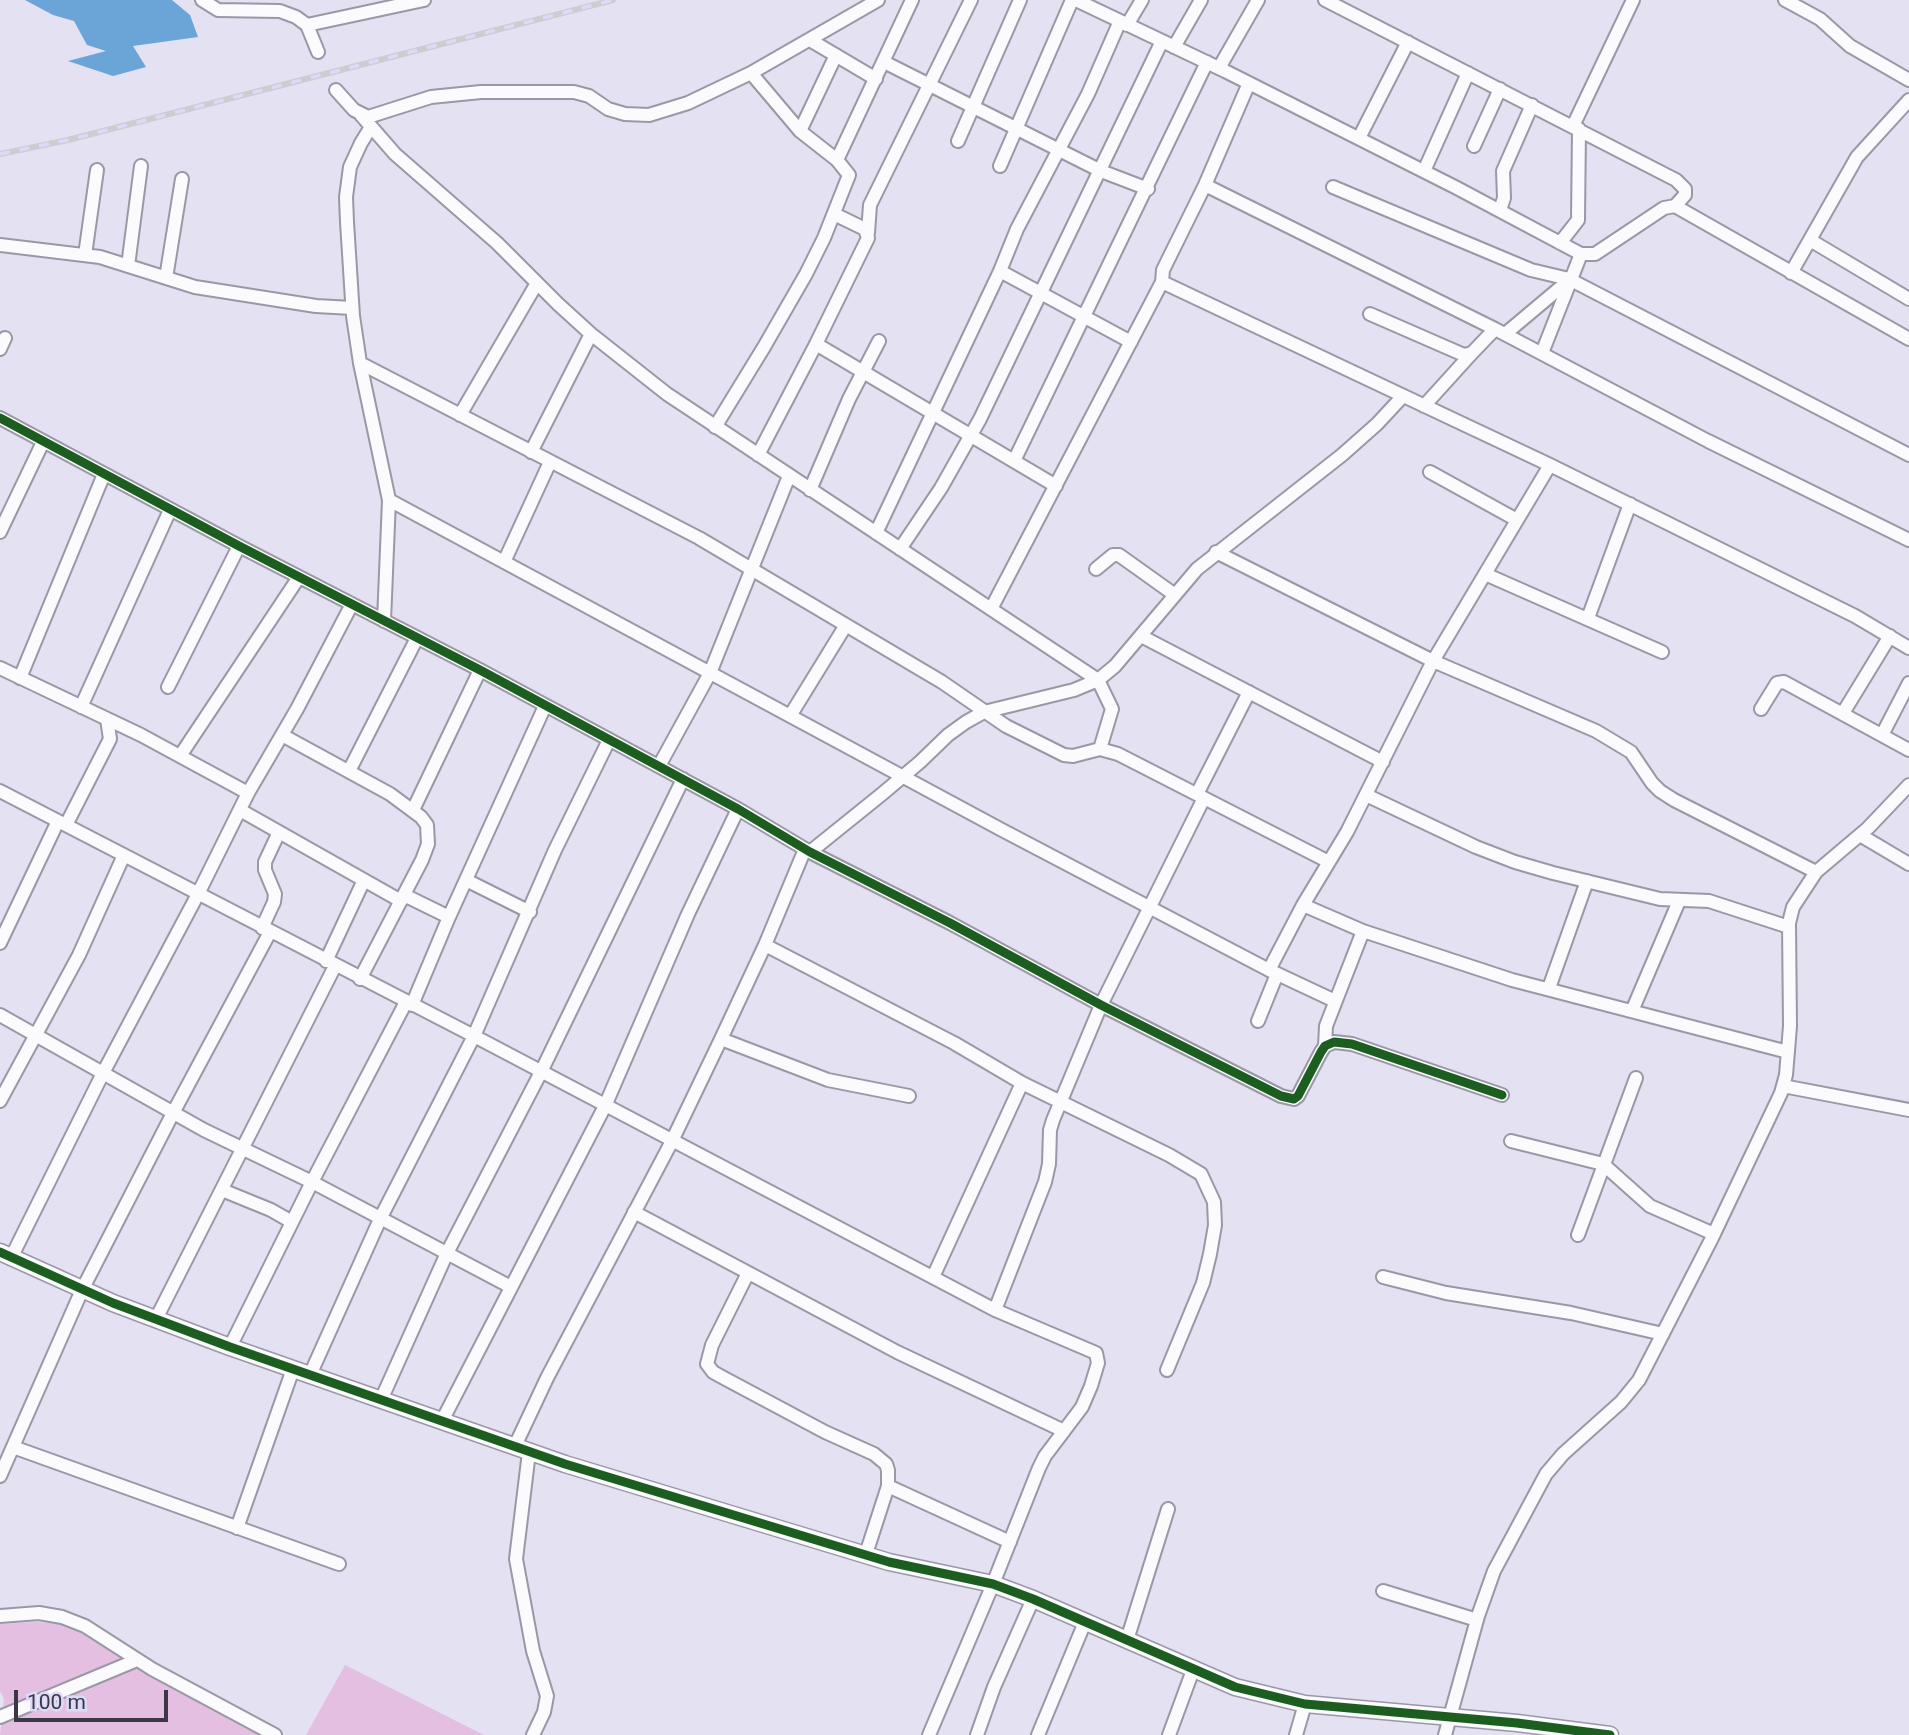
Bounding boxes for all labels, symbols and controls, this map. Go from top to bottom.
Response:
scale bar [18,1676,172,1720]
text: 100 m [27,1690,86,1714]

